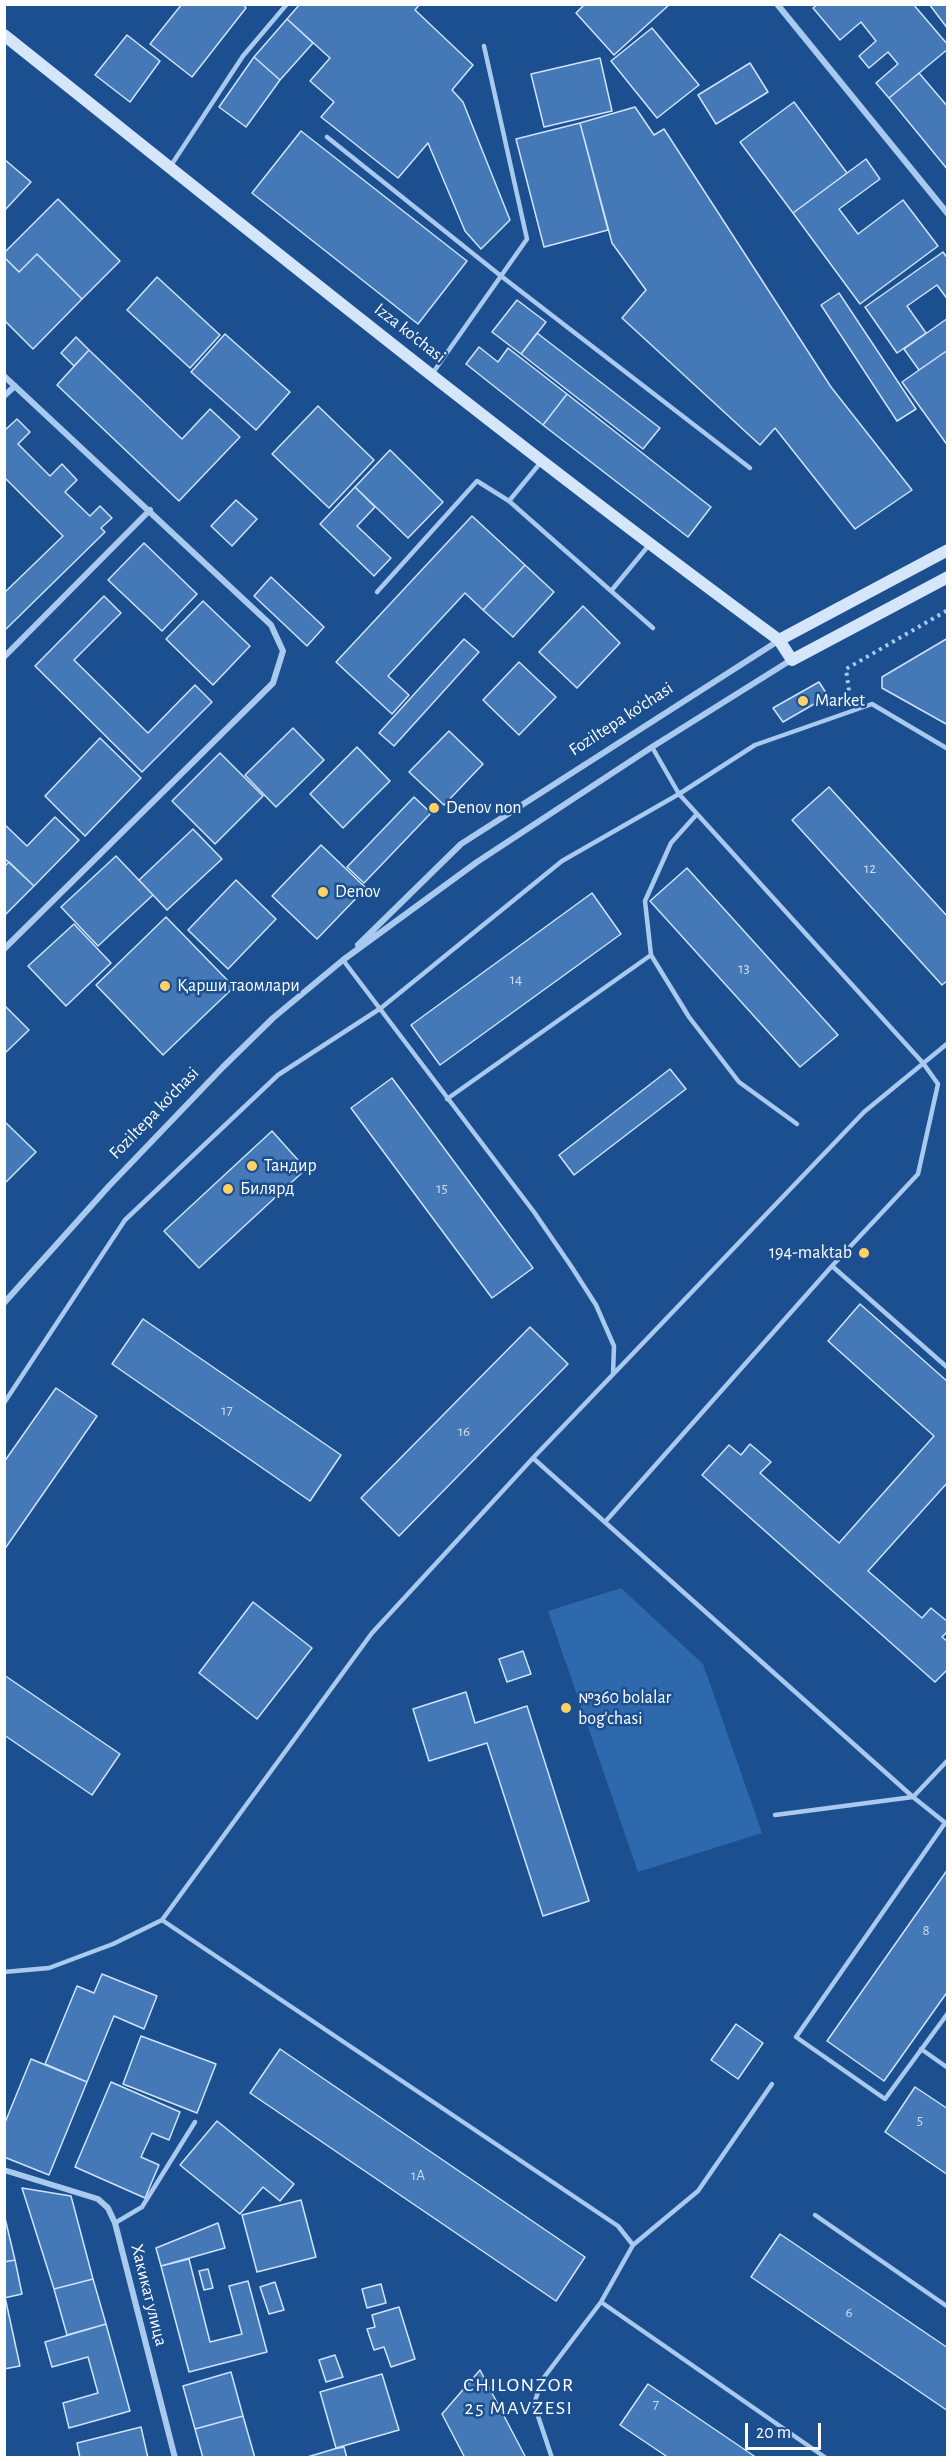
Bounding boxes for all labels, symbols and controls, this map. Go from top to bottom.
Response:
street label: Izza ko'chasi [370,298,450,368]
street label: Foziltepa ko'chasi [565,677,677,761]
place label: Market [815,690,865,712]
marker: Market [796,694,810,708]
place label: Denov non [446,797,522,819]
marker: Denov non [427,801,441,815]
house number: 12 [864,859,876,877]
place label: Denov [335,881,380,903]
marker: Denov [316,885,330,899]
house number: 13 [738,959,750,977]
house number: 14 [510,970,522,988]
place label: Қарши таомлари [177,975,300,997]
marker: Қарши таомлари [158,979,172,993]
street label: Foziltepa ko'chasi [105,1062,203,1164]
place label: Тандир [264,1155,317,1177]
marker: Тандир [245,1159,259,1173]
place label: Билярд [240,1178,294,1200]
house number: 15 [436,1179,448,1197]
marker: Билярд [221,1182,235,1196]
place label: 194-maktab [769,1242,852,1264]
marker: 194-maktab [857,1246,871,1260]
house number: 17 [221,1401,233,1419]
house number: 16 [458,1422,470,1440]
place label: №360 bolalar bog'chasi [578,1687,671,1730]
marker: №360 bolalar bog'chasi [559,1701,573,1715]
house number: 8 [922,1921,930,1939]
house number: 5 [917,2111,923,2129]
house number: 1А [411,2166,425,2184]
street label: Хакикат улица [126,2242,172,2348]
house number: 6 [845,2303,853,2321]
district label: CHILONZOR 25 MAVZESI [463,2373,575,2420]
house number: 7 [653,2395,659,2413]
scale bar [748,2411,824,2449]
text: 20 m [756,2424,791,2442]

